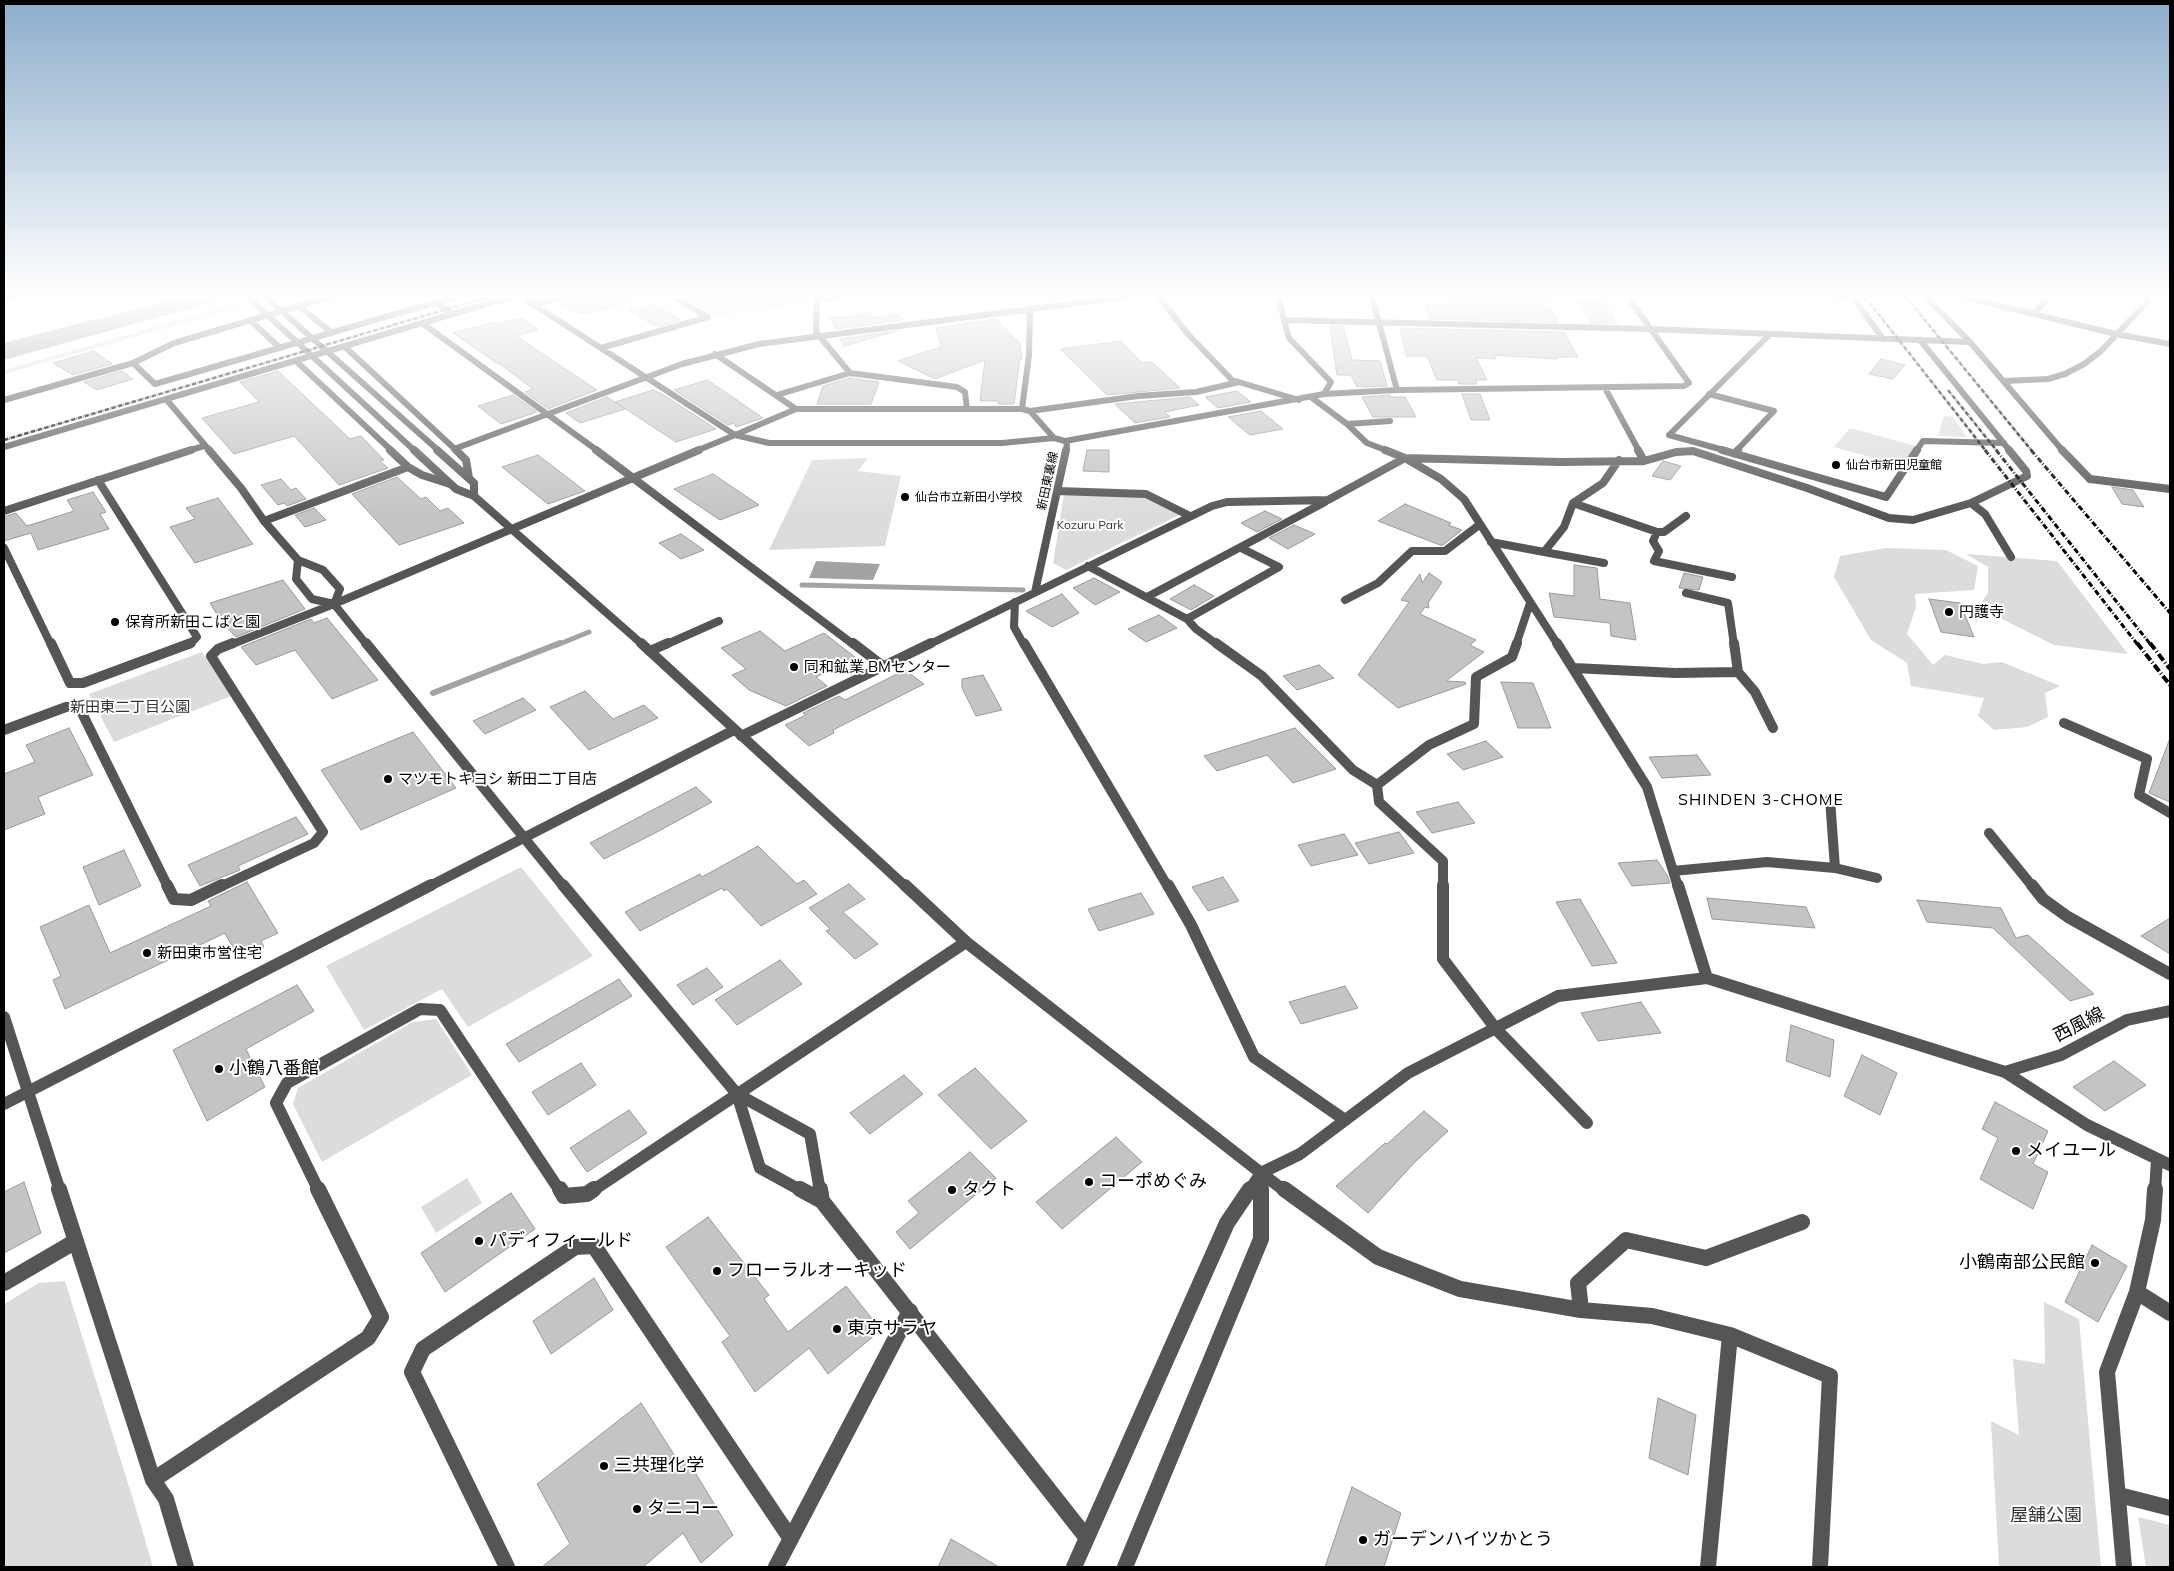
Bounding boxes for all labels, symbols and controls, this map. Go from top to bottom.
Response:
street label: 新田東裏線 [1035,450,1061,512]
place label: 仙台市新田児童館 [1846,458,1942,472]
marker: 仙台市新田児童館 [1830,459,1842,471]
place label: 仙台市立新田小学校 [915,490,1023,504]
marker: 仙台市立新田小学校 [899,491,911,503]
park label: Kozuru Park [1056,518,1124,532]
place label: 円護寺 [1959,603,2004,621]
marker: 円護寺 [1943,606,1955,618]
place label: 保育所新田こばと園 [125,613,260,631]
marker: 保育所新田こばと園 [109,616,121,628]
place label: 同和鉱業 BMセンター [804,658,951,676]
marker: 同和鉱業 BMセンター [788,661,800,673]
park label: 新田東二丁目公園 [70,698,190,716]
place label: マツモトキヨシ 新田二丁目店 [398,770,597,788]
marker: マツモトキヨシ 新田二丁目店 [382,773,394,785]
district label: SHINDEN 3-CHOME [1676,790,1846,810]
place label: 新田東市営住宅 [157,944,262,962]
marker: 新田東市営住宅 [141,947,153,959]
street label: 西風線 [2050,1003,2108,1047]
place label: 小鶴八番館 [229,1058,319,1080]
marker: 小鶴八番館 [213,1063,225,1075]
place label: メイユール [2026,1140,2116,1162]
marker: メイユール [2010,1145,2022,1157]
place label: コーポめぐみ [1099,1171,1207,1193]
marker: コーポめぐみ [1083,1176,1095,1188]
place label: タクト [962,1179,1016,1201]
marker: タクト [946,1184,958,1196]
place label: パディフィールド [489,1230,633,1252]
marker: パディフィールド [473,1235,485,1247]
place label: 小鶴南部公民館 [1959,1252,2085,1274]
marker: 小鶴南部公民館 [2089,1257,2101,1269]
place label: フローラルオーキッド [727,1260,907,1282]
marker: フローラルオーキッド [711,1265,723,1277]
place label: 東京サラヤ [847,1318,937,1340]
marker: 東京サラヤ [831,1323,843,1335]
place label: 三共理化学 [614,1455,704,1477]
marker: 三共理化学 [598,1460,610,1472]
place label: タニコー [647,1498,719,1520]
marker: タニコー [631,1503,643,1515]
park label: 屋舗公園 [2010,1505,2082,1527]
place label: ガーデンハイツかとう [1373,1529,1553,1551]
marker: ガーデンハイツかとう [1357,1534,1369,1546]

